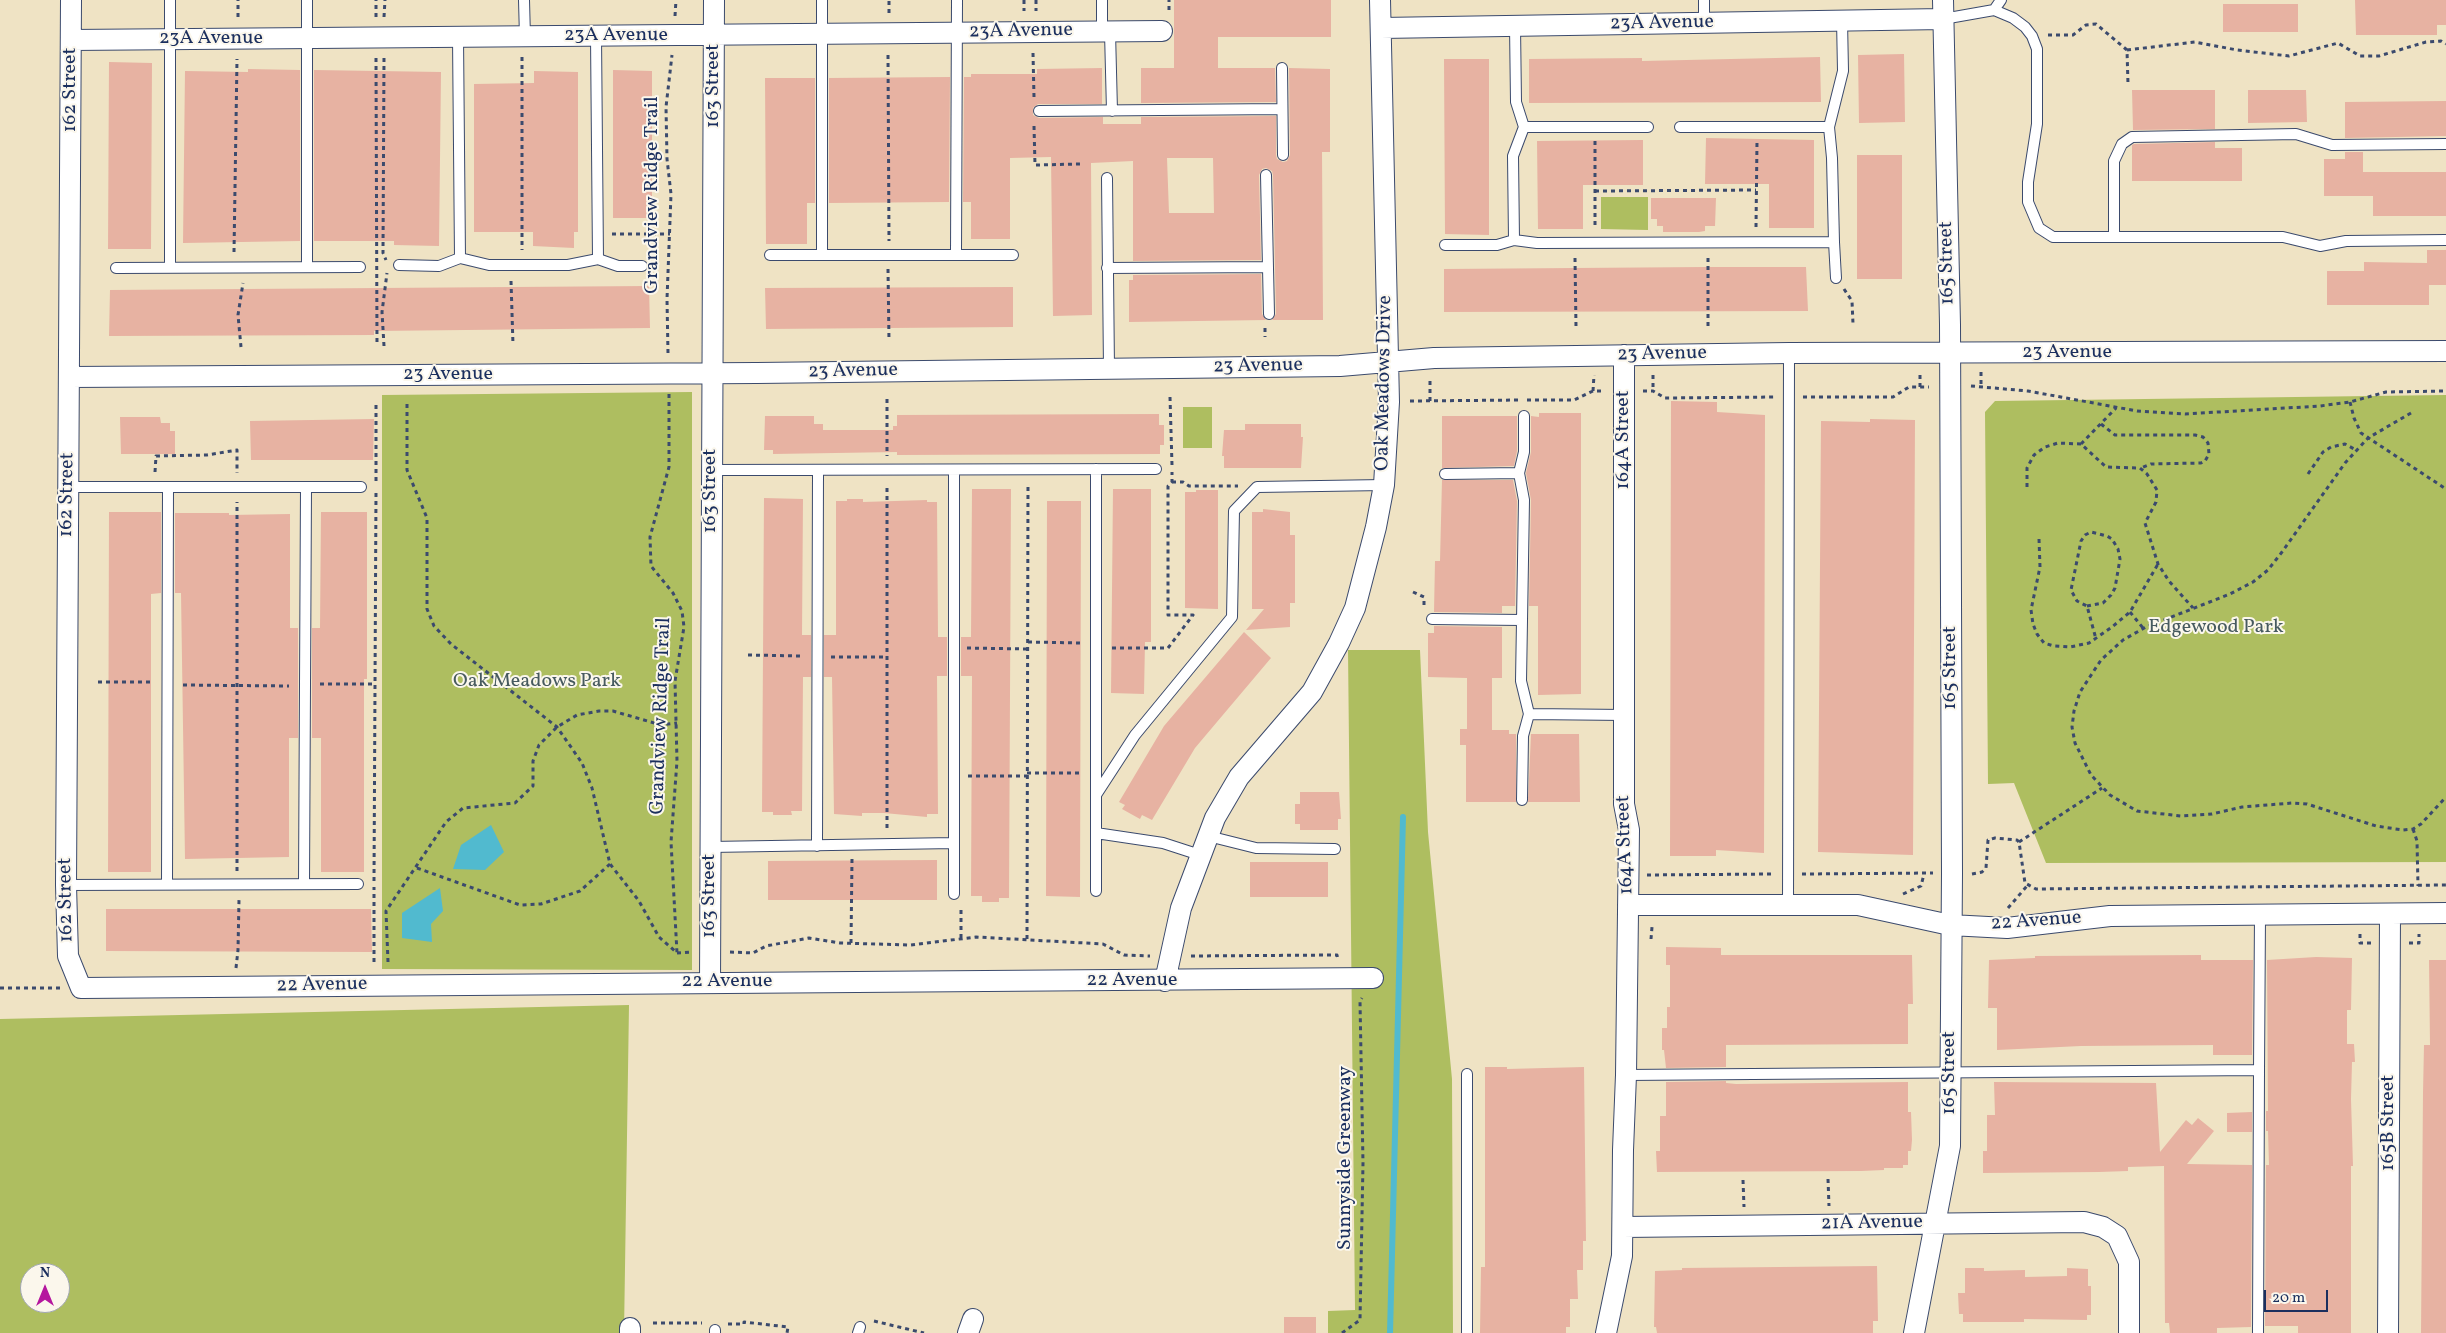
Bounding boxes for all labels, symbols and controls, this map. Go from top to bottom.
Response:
street label: 23A Avenue [1610,11,1714,37]
street label: 23A Avenue [969,19,1073,45]
street label: 23A Avenue [564,24,668,48]
street label: 23A Avenue [159,27,263,51]
street label: 163 Street [702,44,726,128]
street label: 162 Street [59,47,83,133]
street label: Grandview Ridge Trail [641,96,665,294]
street label: 165 Street [1935,221,1961,305]
street label: Oak Meadows Drive [1371,295,1399,471]
street label: 23 Avenue [2022,341,2112,365]
street label: 23 Avenue [1617,342,1707,368]
street label: 23 Avenue [1213,354,1303,380]
street label: 23 Avenue [808,359,898,385]
street label: 23 Avenue [403,363,493,387]
street label: 164A Street [1612,390,1636,490]
street label: 163 Street [699,449,723,533]
street label: 162 Street [55,452,81,538]
park label: Edgewood Park [2148,616,2284,640]
street label: Grandview Ridge Trail [647,617,677,815]
street label: 165 Street [1939,626,1963,710]
park label: Oak Meadows Park [453,670,621,694]
street label: 164A Street [1612,795,1640,895]
street label: 163 Street [698,854,722,938]
street label: 162 Street [54,857,80,943]
street label: 22 Avenue [1990,907,2082,937]
street label: 22 Avenue [1087,969,1177,993]
street label: 22 Avenue [682,970,772,994]
street label: 22 Avenue [276,973,368,999]
street label: 165 Street [1938,1031,1962,1115]
street label: Sunnyside Greenway [1334,1066,1358,1250]
street label: 165B Street [2377,1075,2401,1171]
street label: 21A Avenue [1821,1211,1923,1237]
north arrow [20,1263,70,1313]
text: N [40,1264,50,1283]
scale bar [2266,1280,2330,1312]
text: 20 m [2272,1288,2305,1309]

